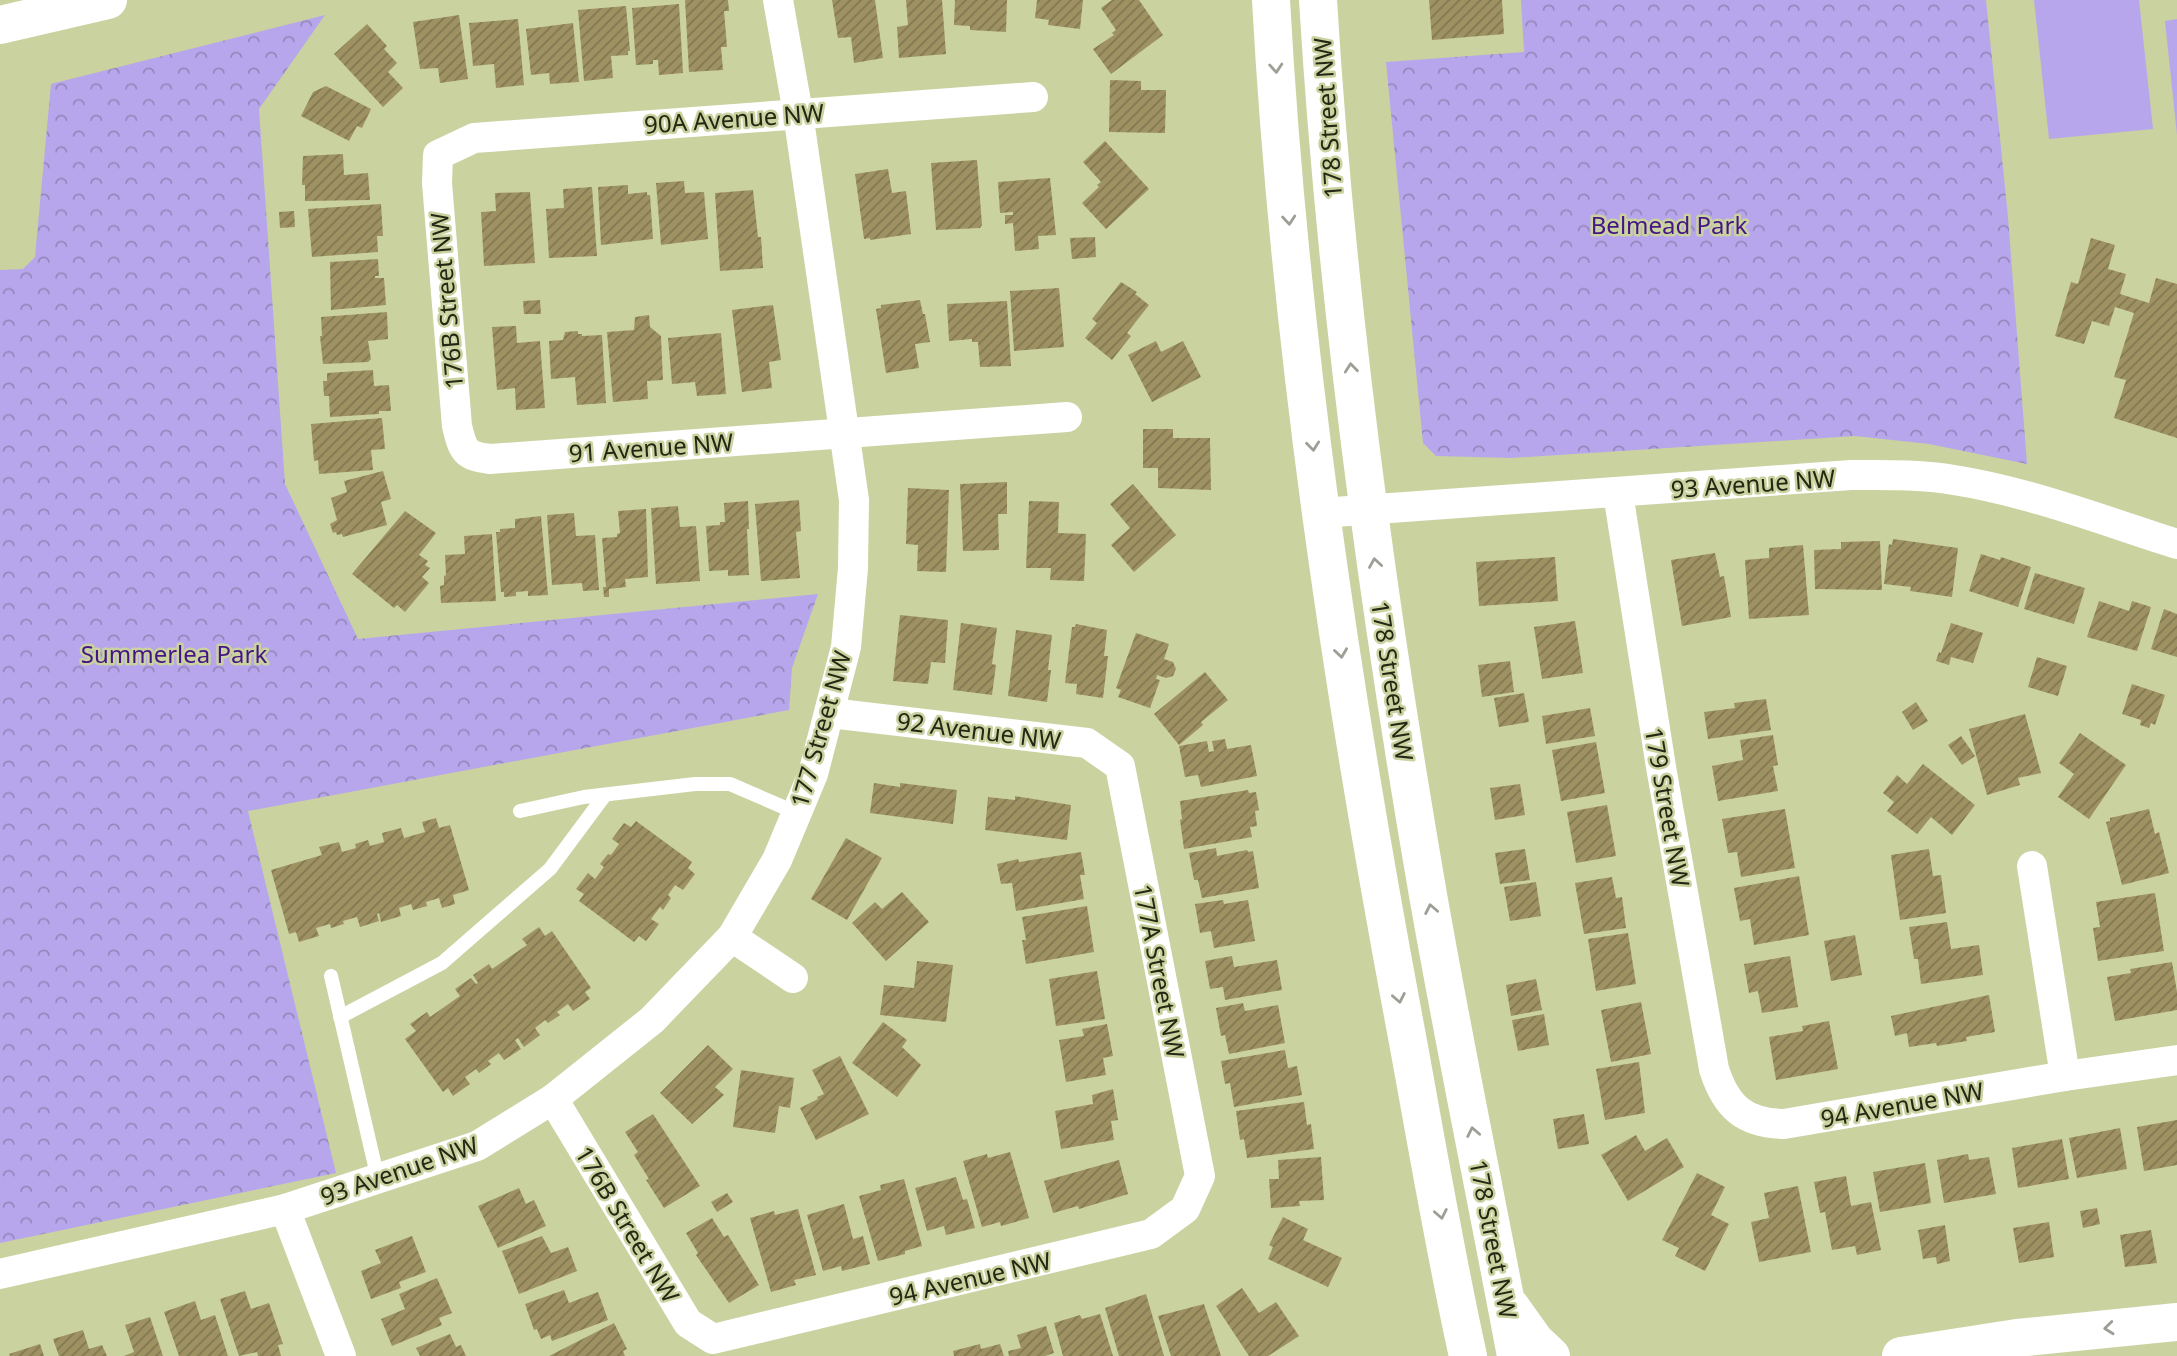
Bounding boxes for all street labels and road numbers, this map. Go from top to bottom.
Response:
street label: 178 Street NW [1305,36,1349,200]
street label: 90A Avenue NW [643,95,826,141]
street label: 176B Street NW [422,211,470,391]
street label: 91 Avenue NW [568,425,735,469]
street label: 93 Avenue NW [1670,461,1837,505]
street label: 178 Street NW [1364,599,1422,764]
street label: 177 Street NW [782,646,858,811]
street label: 92 Avenue NW [895,704,1063,756]
street label: 179 Street NW [1638,725,1698,890]
street label: 177A Street NW [1127,881,1193,1061]
street label: 94 Avenue NW [1818,1073,1987,1135]
street label: 93 Avenue NW [316,1127,483,1212]
street label: 176B Street NW [568,1140,688,1309]
street label: 178 Street NW [1462,1157,1526,1322]
street label: 94 Avenue NW [886,1243,1055,1313]

